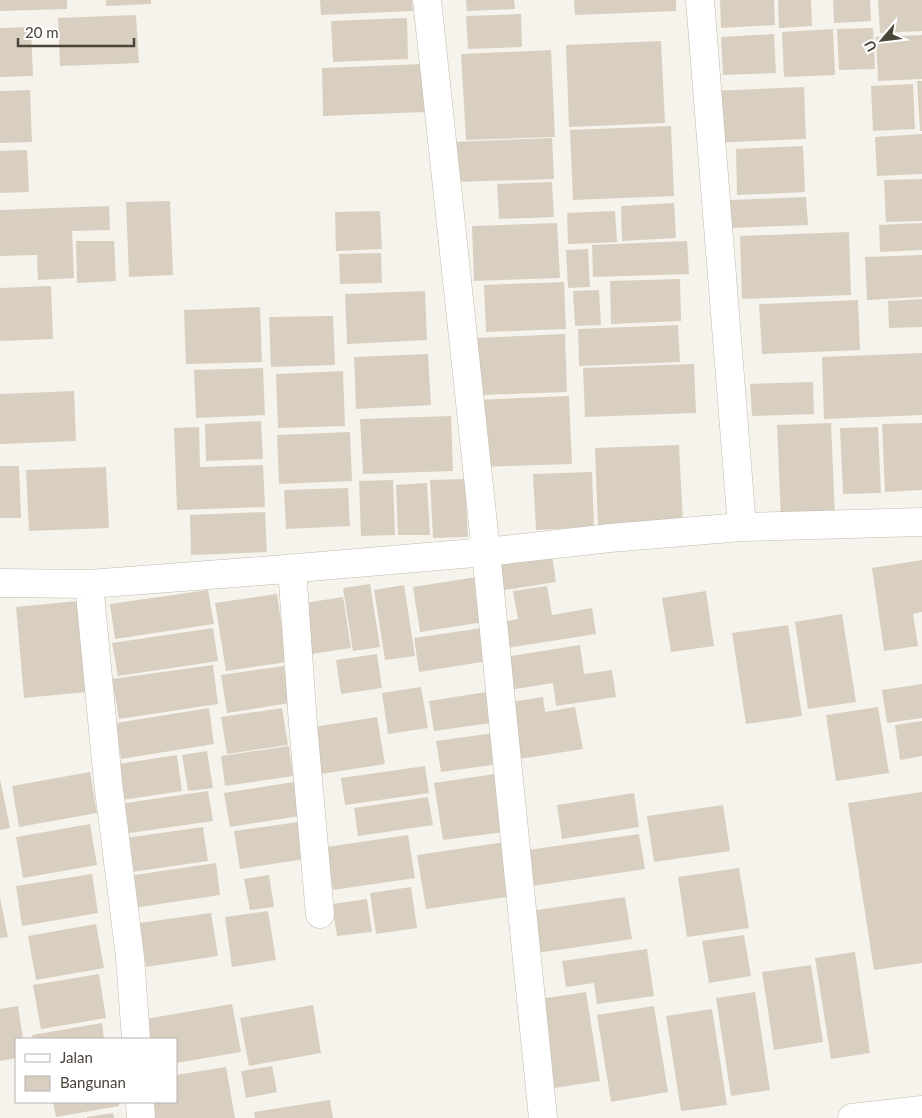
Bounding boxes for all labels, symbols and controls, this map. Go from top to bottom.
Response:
scale bar [18,15,134,47]
north arrow [857,15,907,65]
text: 20 m [25,23,59,41]
text: U [860,38,880,55]
legend [15,1038,178,1103]
text: Jalan [60,1048,93,1066]
text: Bangunan [60,1073,126,1091]

